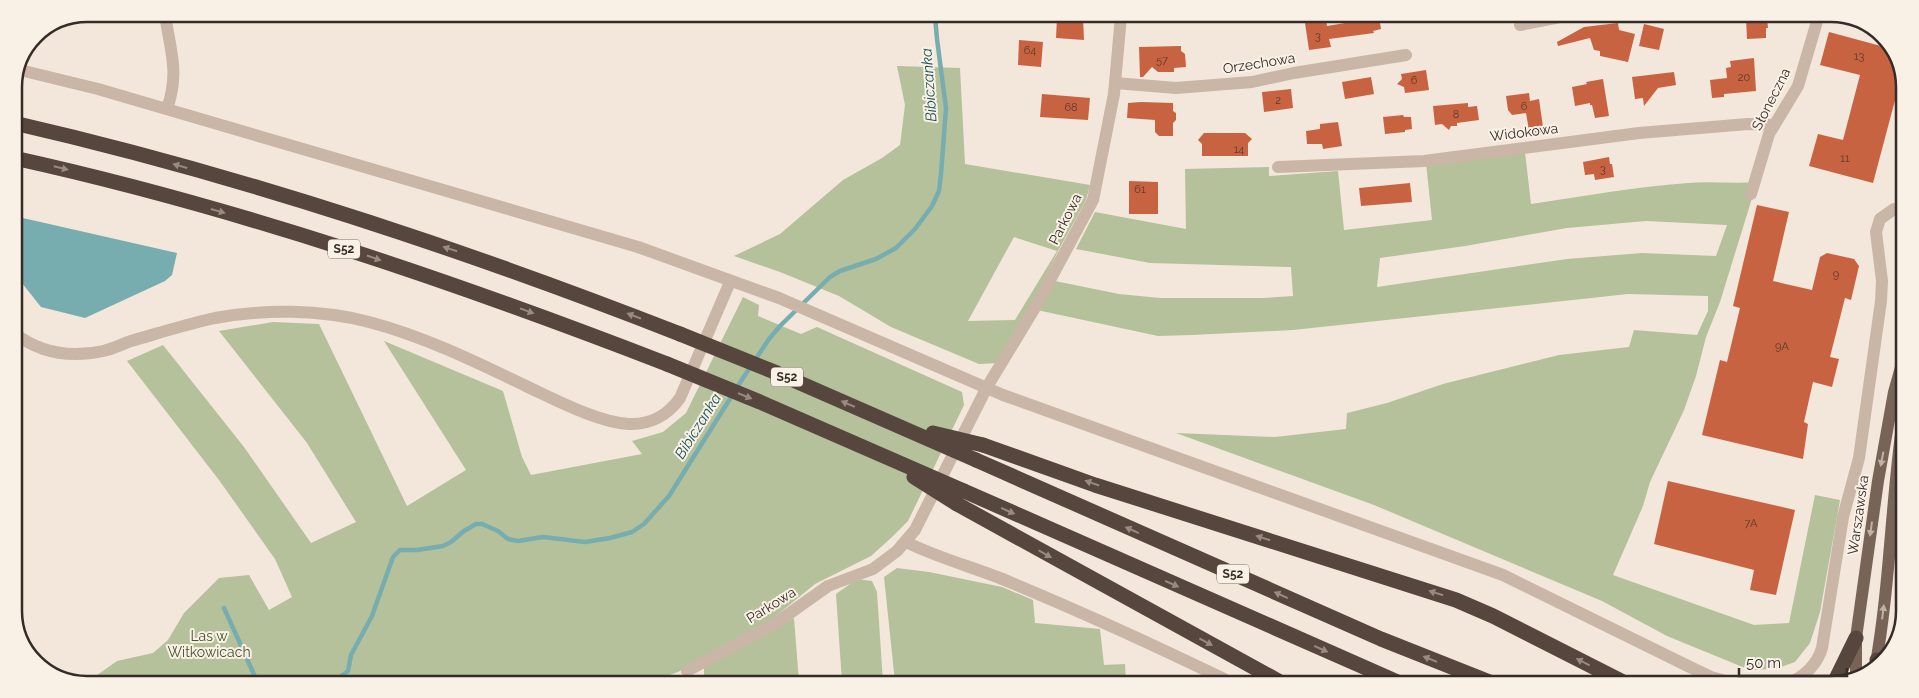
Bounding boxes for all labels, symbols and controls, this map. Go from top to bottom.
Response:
house number: 3 [1315,30,1321,43]
house number: 64 [1024,44,1036,57]
water label: Bibiczanka [917,47,941,122]
street label: Orzechowa [1222,49,1296,77]
house number: 13 [1854,50,1864,63]
house number: 57 [1156,54,1168,67]
street label: Słoneczna [1749,65,1793,133]
house number: 20 [1738,71,1750,84]
house number: 6 [1411,74,1418,87]
house number: 2 [1275,94,1281,107]
house number: 6 [1521,100,1528,113]
house number: 68 [1064,101,1078,114]
house number: 8 [1453,108,1459,121]
street label: Widokowa [1489,120,1559,144]
house number: 14 [1234,143,1244,156]
house number: 11 [1840,152,1850,165]
one-way arrow [173,161,188,169]
house number: 3 [1600,163,1606,176]
one-way arrow [54,164,69,172]
house number: 61 [1134,183,1146,196]
street label: Parkowa [1045,191,1085,247]
one-way arrow [211,207,226,215]
road number: S52 [328,240,360,258]
one-way arrow [442,245,457,252]
one-way arrow [366,255,381,263]
house number: 9 [1833,268,1839,281]
one-way arrow [520,308,535,315]
one-way arrow [626,312,641,320]
house number: 9A [1775,340,1790,353]
road number: S52 [771,368,803,387]
water label: Bibiczanka [671,390,725,462]
one-way arrow [738,392,753,400]
one-way arrow [841,399,855,407]
one-way arrow [1878,451,1886,467]
street label: Warszawska [1844,474,1872,556]
one-way arrow [1084,479,1099,487]
one-way arrow [1001,507,1015,515]
house number: 7A [1745,517,1758,530]
one-way arrow [1867,521,1875,537]
one-way arrow [1125,525,1139,533]
one-way arrow [1256,534,1271,541]
one-way arrow [1038,549,1052,558]
road number: S52 [1217,564,1249,584]
one-way arrow [1165,580,1180,588]
street label: Parkowa [743,584,799,626]
one-way arrow [1428,589,1443,597]
one-way arrow [1274,591,1288,599]
one-way arrow [1879,603,1887,619]
park label: Las w Witkowicach [167,628,251,660]
one-way arrow [1199,638,1214,646]
one-way arrow [1314,646,1328,654]
scale bar [1739,646,1846,678]
text: 50 m [1746,654,1781,672]
one-way arrow [1422,655,1437,663]
one-way arrow [1576,658,1590,666]

